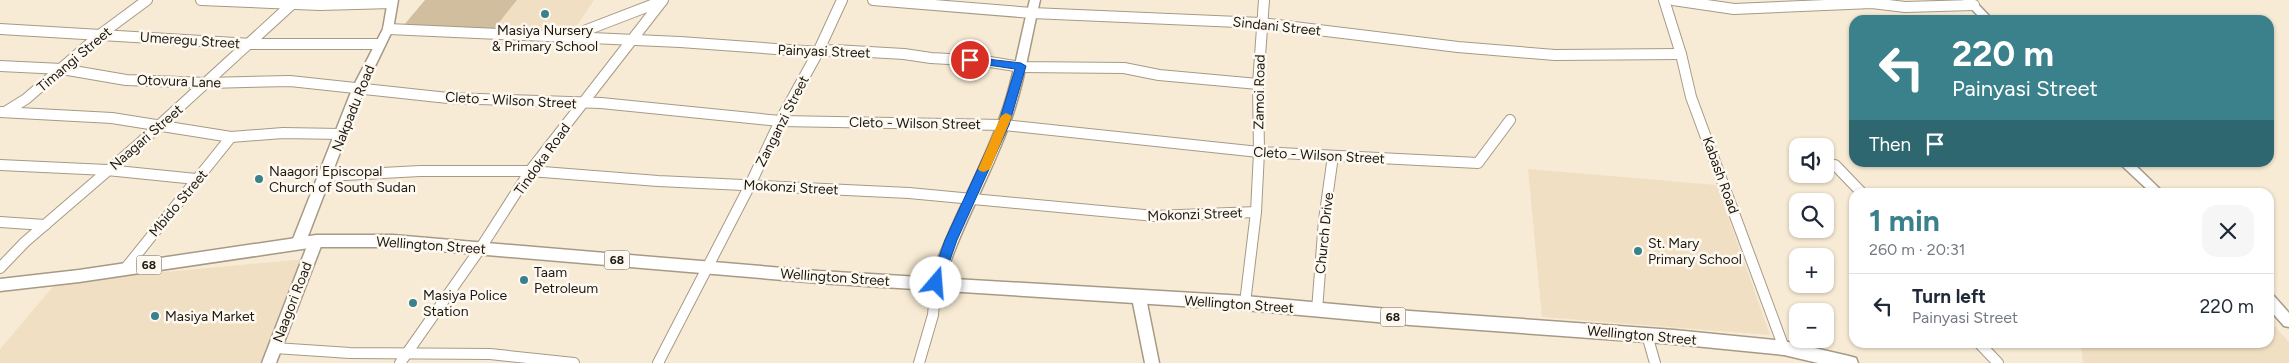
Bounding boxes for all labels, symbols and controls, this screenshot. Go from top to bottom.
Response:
marker: Masiya Nursery & Primary School [539,8,551,20]
street label: Sindani Street [1232,13,1322,40]
place label: Masiya Nursery & Primary School [492,22,598,55]
street label: Timangi Street [34,23,115,95]
street label: Umeregu Street [139,29,241,52]
text: 220 m [1952,33,2054,75]
icon: left [1869,35,1934,100]
pin [949,39,991,81]
street label: Painyasi Street [777,41,871,62]
icon: arrive [956,46,984,74]
street label: Zamoi Road [1250,54,1269,130]
street label: Nakpadu Road [328,62,379,154]
street label: Otovura Lane [137,72,222,91]
street label: Zanganzi Street [752,73,813,170]
text: Painyasi Street [1952,75,2098,102]
street label: Cleto - Wilson Street [445,89,577,112]
street label: Naagari Street [106,101,186,174]
street label: Cleto - Wilson Street [849,114,981,133]
street label: Tindoka Road [511,120,574,199]
icon: arrive [1921,130,1949,158]
text: Then [1869,133,1911,156]
street label: Kabash Road [1699,134,1742,216]
map controls [1789,138,1834,348]
button: sound [1789,138,1834,183]
street label: Cleto - Wilson Street [1253,144,1385,167]
place label: Naagori Episcopal Church of South Sudan [269,163,416,196]
street label: Mbido Street [145,166,211,240]
marker: Naagori Episcopal Church of South Sudan [253,173,265,185]
street label: Mokonzi Street [743,177,839,198]
street label: Church Drive [1312,191,1337,275]
button: search [1789,193,1834,238]
text: 1 min [1869,202,1940,239]
street label: Mokonzi Street [1147,204,1243,225]
button: close [2202,205,2254,257]
street label: Wellington Street [376,233,486,258]
place label: St. Mary Primary School [1648,235,1742,268]
text: 260 m · 20:31 [1869,240,1965,259]
marker: St. Mary Primary School [1632,245,1644,257]
button: + [1789,248,1834,293]
road number: 68 [604,250,630,270]
road number: 68 [136,256,162,274]
position arrow [909,256,961,308]
street label: Naagori Road [269,259,316,345]
place label: Taam Petroleum [534,264,598,297]
street label: Wellington Street [780,265,890,290]
marker: Taam Petroleum [518,274,530,286]
text: Turn left [1912,285,1986,308]
place label: Masiya Police Station [423,287,508,320]
street label: Wellington Street [1184,292,1294,317]
icon: left [1869,292,1897,320]
text: 220 m [2200,295,2254,318]
marker: Masiya Police Station [407,297,419,309]
button: − [1789,303,1834,348]
place label: Masiya Market [165,308,255,325]
road number: 68 [1380,308,1406,326]
text: Painyasi Street [1912,308,2018,327]
marker: Masiya Market [149,310,161,322]
street label: Wellington Street [1587,322,1697,349]

